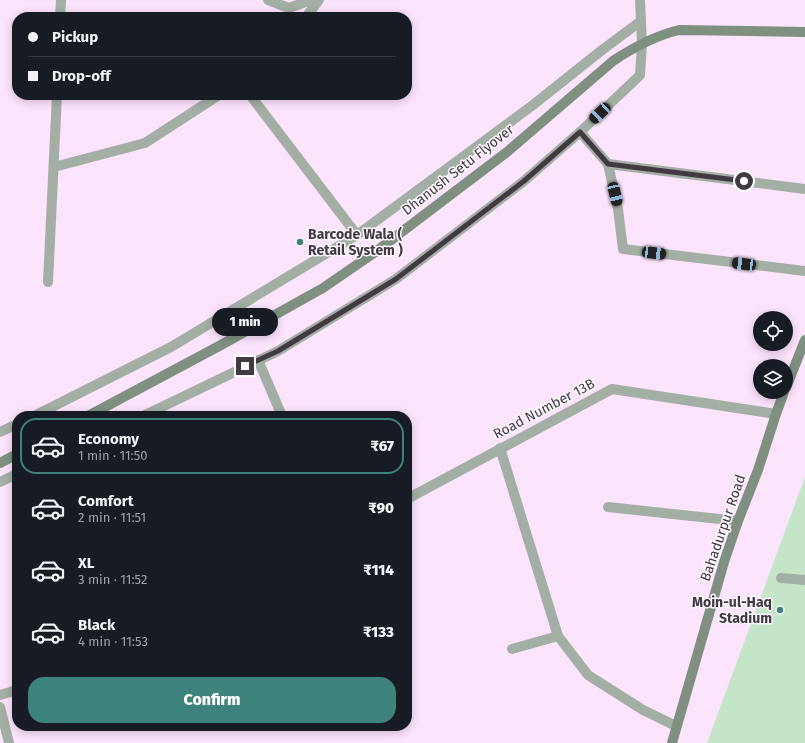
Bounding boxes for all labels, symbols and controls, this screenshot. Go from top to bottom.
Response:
text: Pickup [52,28,98,46]
text: Drop-off [52,67,111,85]
car [587,100,613,126]
street label: Dhanush Setu Flyover [399,121,518,219]
route start [735,172,753,190]
car [606,181,624,207]
place label: Barcode Wala ( Retail System ) [308,226,403,259]
marker: Barcode Wala ( Retail System ) [295,237,305,247]
car [641,246,667,260]
car [731,257,757,271]
callout: 1 min [212,308,278,336]
map controls [753,311,793,399]
button: locate [753,311,793,351]
text: 1 min [229,314,261,329]
route end [236,357,254,375]
button: layers [753,359,793,399]
street label: Road Number 13B [490,375,598,443]
icon: car [30,428,66,464]
text: Economy [78,430,139,448]
text: ₹67 [370,437,394,455]
text: 1 min · 11:50 [78,448,148,463]
street label: Bahadurpur Road [697,472,749,584]
icon: car [30,490,66,526]
text: Comfort [78,492,134,510]
text: ₹90 [368,499,394,517]
text: 2 min · 11:51 [78,510,146,525]
icon: car [30,552,66,588]
text: XL [78,554,94,572]
text: ₹114 [363,561,394,579]
text: 3 min · 11:52 [78,572,147,587]
place label: Moin-ul-Haq Stadium [692,594,772,627]
marker: Moin-ul-Haq Stadium [775,605,785,615]
icon: car [30,614,66,650]
text: Black [78,616,115,634]
text: ₹133 [363,623,394,641]
text: 4 min · 11:53 [78,634,148,649]
button: Confirm [28,677,396,723]

